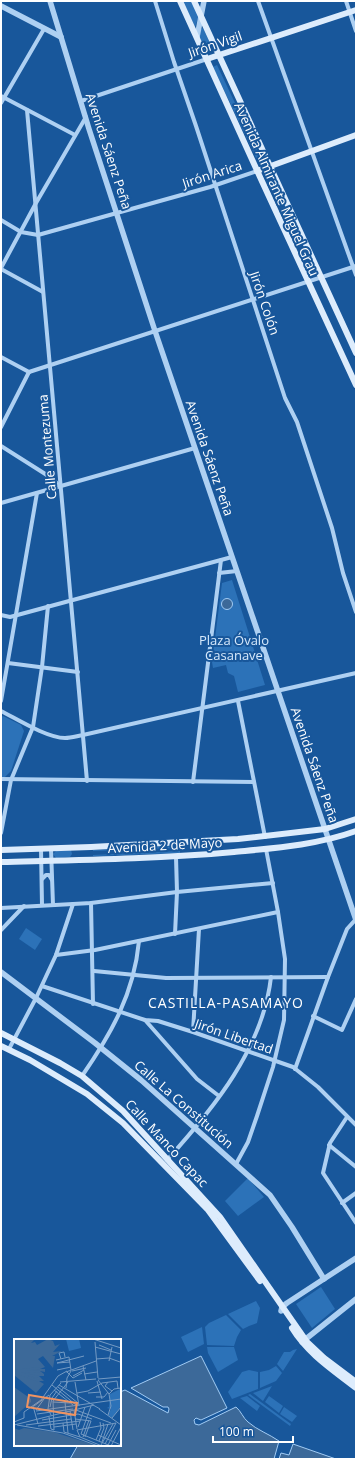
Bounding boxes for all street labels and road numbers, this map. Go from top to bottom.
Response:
street label: Jirón Vigil [184,26,244,62]
street label: Avenida Sáenz Peña [82,91,136,211]
street label: Avenida Almirante Miguel Grau [230,99,324,279]
street label: Jirón Arica [178,156,244,193]
street label: Jirón Colón [245,267,284,337]
street label: Calle Montezuma [33,394,61,500]
street label: Avenida Sáenz Peña [182,398,238,518]
street label: Avenida Sáenz Peña [287,705,343,825]
street label: Avenida 2 de Mayo [107,833,223,857]
street label: Jirón Libertad [191,1014,276,1058]
street label: Calle La Constitución [131,1056,237,1152]
street label: Calle Manco Capac [122,1095,212,1191]

